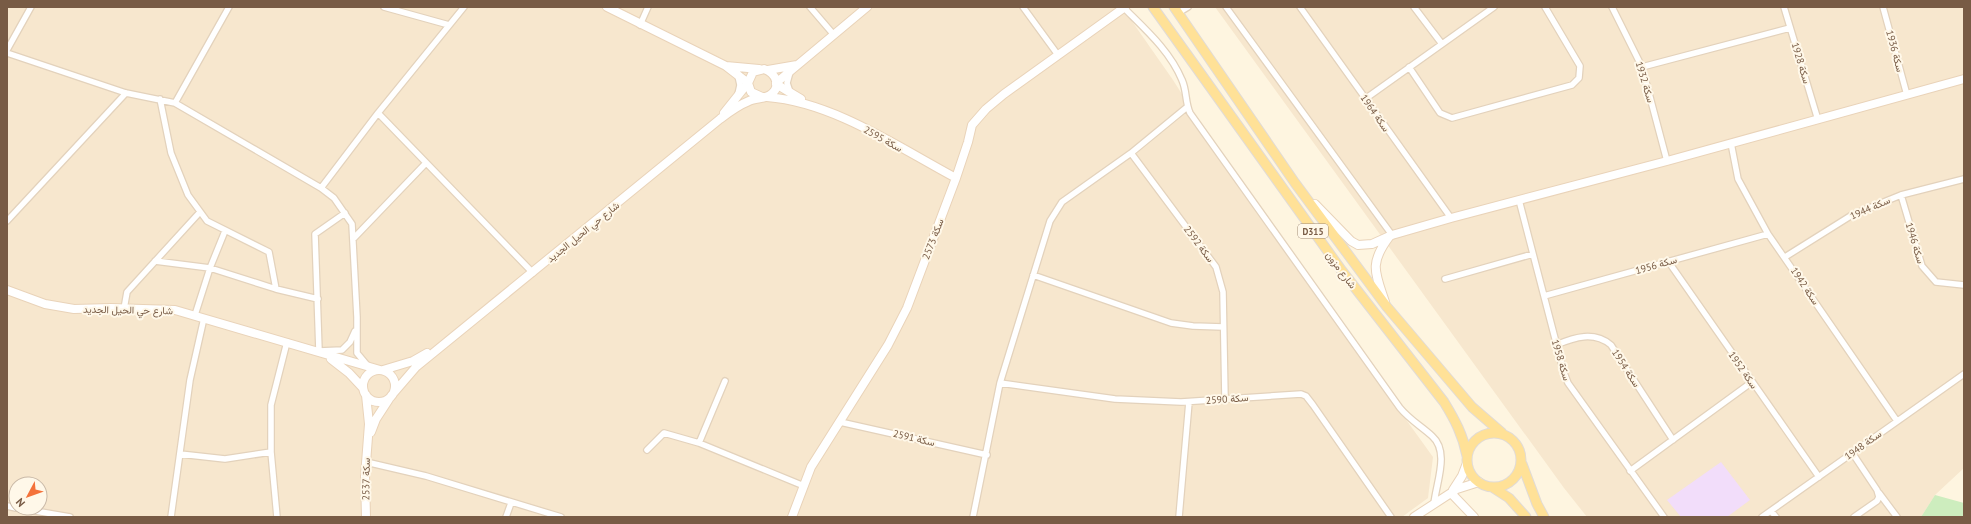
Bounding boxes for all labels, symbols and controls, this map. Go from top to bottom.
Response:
street label: سكة 1936 [1883,29,1907,73]
street label: سكة 1928 [1789,41,1813,85]
street label: سكة 1932 [1633,60,1657,104]
street label: سكة 1964 [1357,92,1393,134]
street label: سكة 2595 [861,123,905,155]
street label: سكة 1944 [1848,193,1892,223]
street label: شارع حي الحيل الجديد [544,199,623,267]
street label: سكة 2573 [919,217,947,261]
street label: سكة 1946 [1903,221,1927,265]
street label: سكة 2592 [1181,223,1217,265]
road number: D315 [1298,224,1328,238]
street label: شارع مزون [1323,249,1359,291]
street label: سكة 1956 [1634,253,1678,277]
street label: سكة 1942 [1788,265,1822,307]
street label: شارع حي الحيل الجديد [83,303,173,319]
street label: سكة 1958 [1549,338,1573,382]
street label: سكة 1954 [1609,347,1643,390]
street label: سكة 1952 [1725,349,1761,391]
street label: سكة 2590 [1205,391,1249,407]
street label: سكة 2591 [892,427,936,449]
street label: سكة 1948 [1842,427,1884,463]
street label: سكة 2537 [359,457,373,500]
north arrow [8,476,48,516]
text: N [13,495,28,510]

